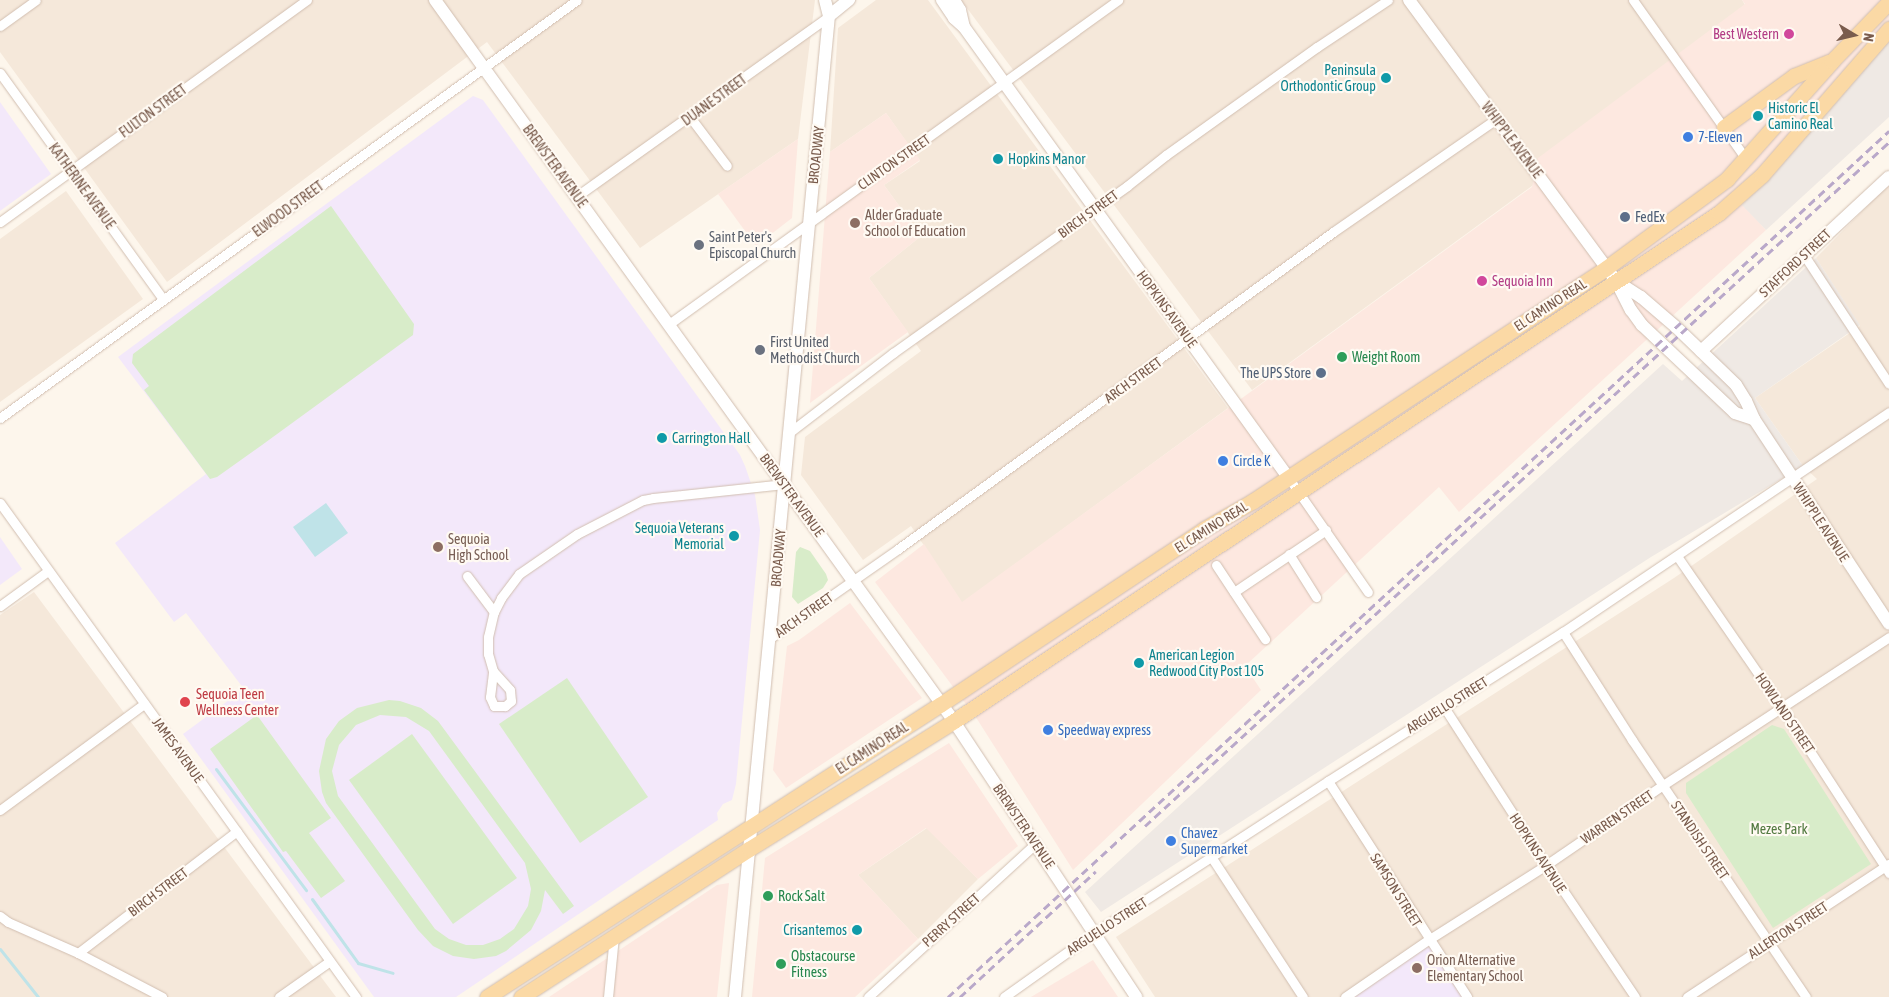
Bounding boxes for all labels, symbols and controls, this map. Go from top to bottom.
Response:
north arrow [1829,10,1879,60]
place label: Best Western [1713,26,1779,42]
marker: Best Western [1783,28,1795,40]
text: N [1860,32,1877,43]
place label: Peninsula Orthodontic Group [1281,62,1376,94]
street label: DUANE STREET [678,71,750,129]
marker: Peninsula Orthodontic Group [1380,72,1392,84]
street label: FULTON STREET [116,81,190,141]
street label: WHIPPLE AVENUE [1478,99,1546,181]
place label: Historic El Camino Real [1768,100,1833,132]
marker: Historic El Camino Real [1752,110,1764,122]
street label: BREWSTER AVENUE [519,121,591,211]
street label: BROADWAY [805,125,827,185]
place label: 7-Eleven [1698,129,1743,145]
street label: CLINTON STREET [854,131,934,193]
marker: 7-Eleven [1682,131,1694,143]
street label: KATHERINE AVENUE [45,140,119,232]
place label: Hopkins Manor [1008,151,1085,167]
marker: Hopkins Manor [992,153,1004,165]
street label: ELWOOD STREET [249,178,327,240]
street label: BIRCH STREET [1055,186,1121,242]
place label: Alder Graduate School of Education [865,207,966,240]
place label: FedEx [1635,209,1665,225]
marker: FedEx [1619,211,1631,223]
marker: Alder Graduate School of Education [849,217,861,229]
street label: STAFFORD STREET [1756,226,1834,300]
place label: Saint Peter's Episcopal Church [709,229,796,262]
marker: Saint Peter's Episcopal Church [693,239,705,251]
street label: HOPKINS AVENUE [1133,267,1201,351]
place label: Sequoia Inn [1492,273,1553,289]
marker: Sequoia Inn [1476,275,1488,287]
street label: EL CAMINO REAL [1511,275,1589,335]
place label: First United Methodist Church [770,334,860,367]
marker: First United Methodist Church [754,344,766,356]
place label: Weight Room [1352,349,1420,365]
marker: Weight Room [1336,351,1348,363]
street label: ARCH STREET [1101,353,1165,407]
place label: The UPS Store [1240,365,1311,381]
marker: The UPS Store [1315,367,1327,379]
place label: Carrington Hall [672,430,750,446]
marker: Carrington Hall [656,432,668,444]
street label: BREWSTER AVENUE [756,450,828,540]
place label: Circle K [1233,453,1271,469]
marker: Circle K [1217,455,1229,467]
street label: WHIPPLE AVENUE [1789,479,1853,565]
street label: EL CAMINO REAL [1171,498,1251,556]
place label: Sequoia Veterans Memorial [635,520,724,552]
street label: BROADWAY [767,528,789,588]
marker: Sequoia Veterans Memorial [728,530,740,542]
place label: Sequoia High School [448,531,509,564]
marker: Sequoia High School [432,541,444,553]
street label: ARCH STREET [772,589,836,641]
place label: American Legion Redwood City Post 105 [1149,647,1264,680]
marker: American Legion Redwood City Post 105 [1133,657,1145,669]
street label: HOWLAND STREET [1752,669,1818,757]
street label: ARGUELLO STREET [1403,673,1491,737]
place label: Sequoia Teen Wellness Center [196,686,278,719]
marker: Sequoia Teen Wellness Center [178,695,192,709]
street label: JAMES AVENUE [149,714,207,786]
street label: EL CAMINO REAL [833,718,911,778]
place label: Speedway express [1058,722,1151,738]
marker: Speedway express [1042,724,1054,736]
street label: BREWSTER AVENUE [989,780,1059,872]
street label: WARREN STREET [1577,787,1657,847]
street label: STANDISH STREET [1668,798,1732,882]
street label: HOPKINS AVENUE [1506,810,1570,896]
park label: Mezes Park [1750,821,1808,837]
place label: Chavez Supermarket [1181,825,1248,858]
marker: Chavez Supermarket [1165,835,1177,847]
street label: SAMSON STREET [1367,850,1425,930]
street label: BIRCH STREET [125,864,191,920]
place label: Rock Salt [778,888,825,904]
marker: Rock Salt [762,890,774,902]
street label: PERRY STREET [919,890,983,950]
street label: ARGUELLO STREET [1063,894,1151,958]
street label: ALLERTON STREET [1745,898,1831,962]
place label: Crisantemos [783,922,847,938]
marker: Crisantemos [851,924,863,936]
place label: Obstacourse Fitness [791,948,855,980]
place label: Orion Alternative Elementary School [1427,952,1523,984]
marker: Obstacourse Fitness [775,958,787,970]
marker: Orion Alternative Elementary School [1411,962,1423,974]

